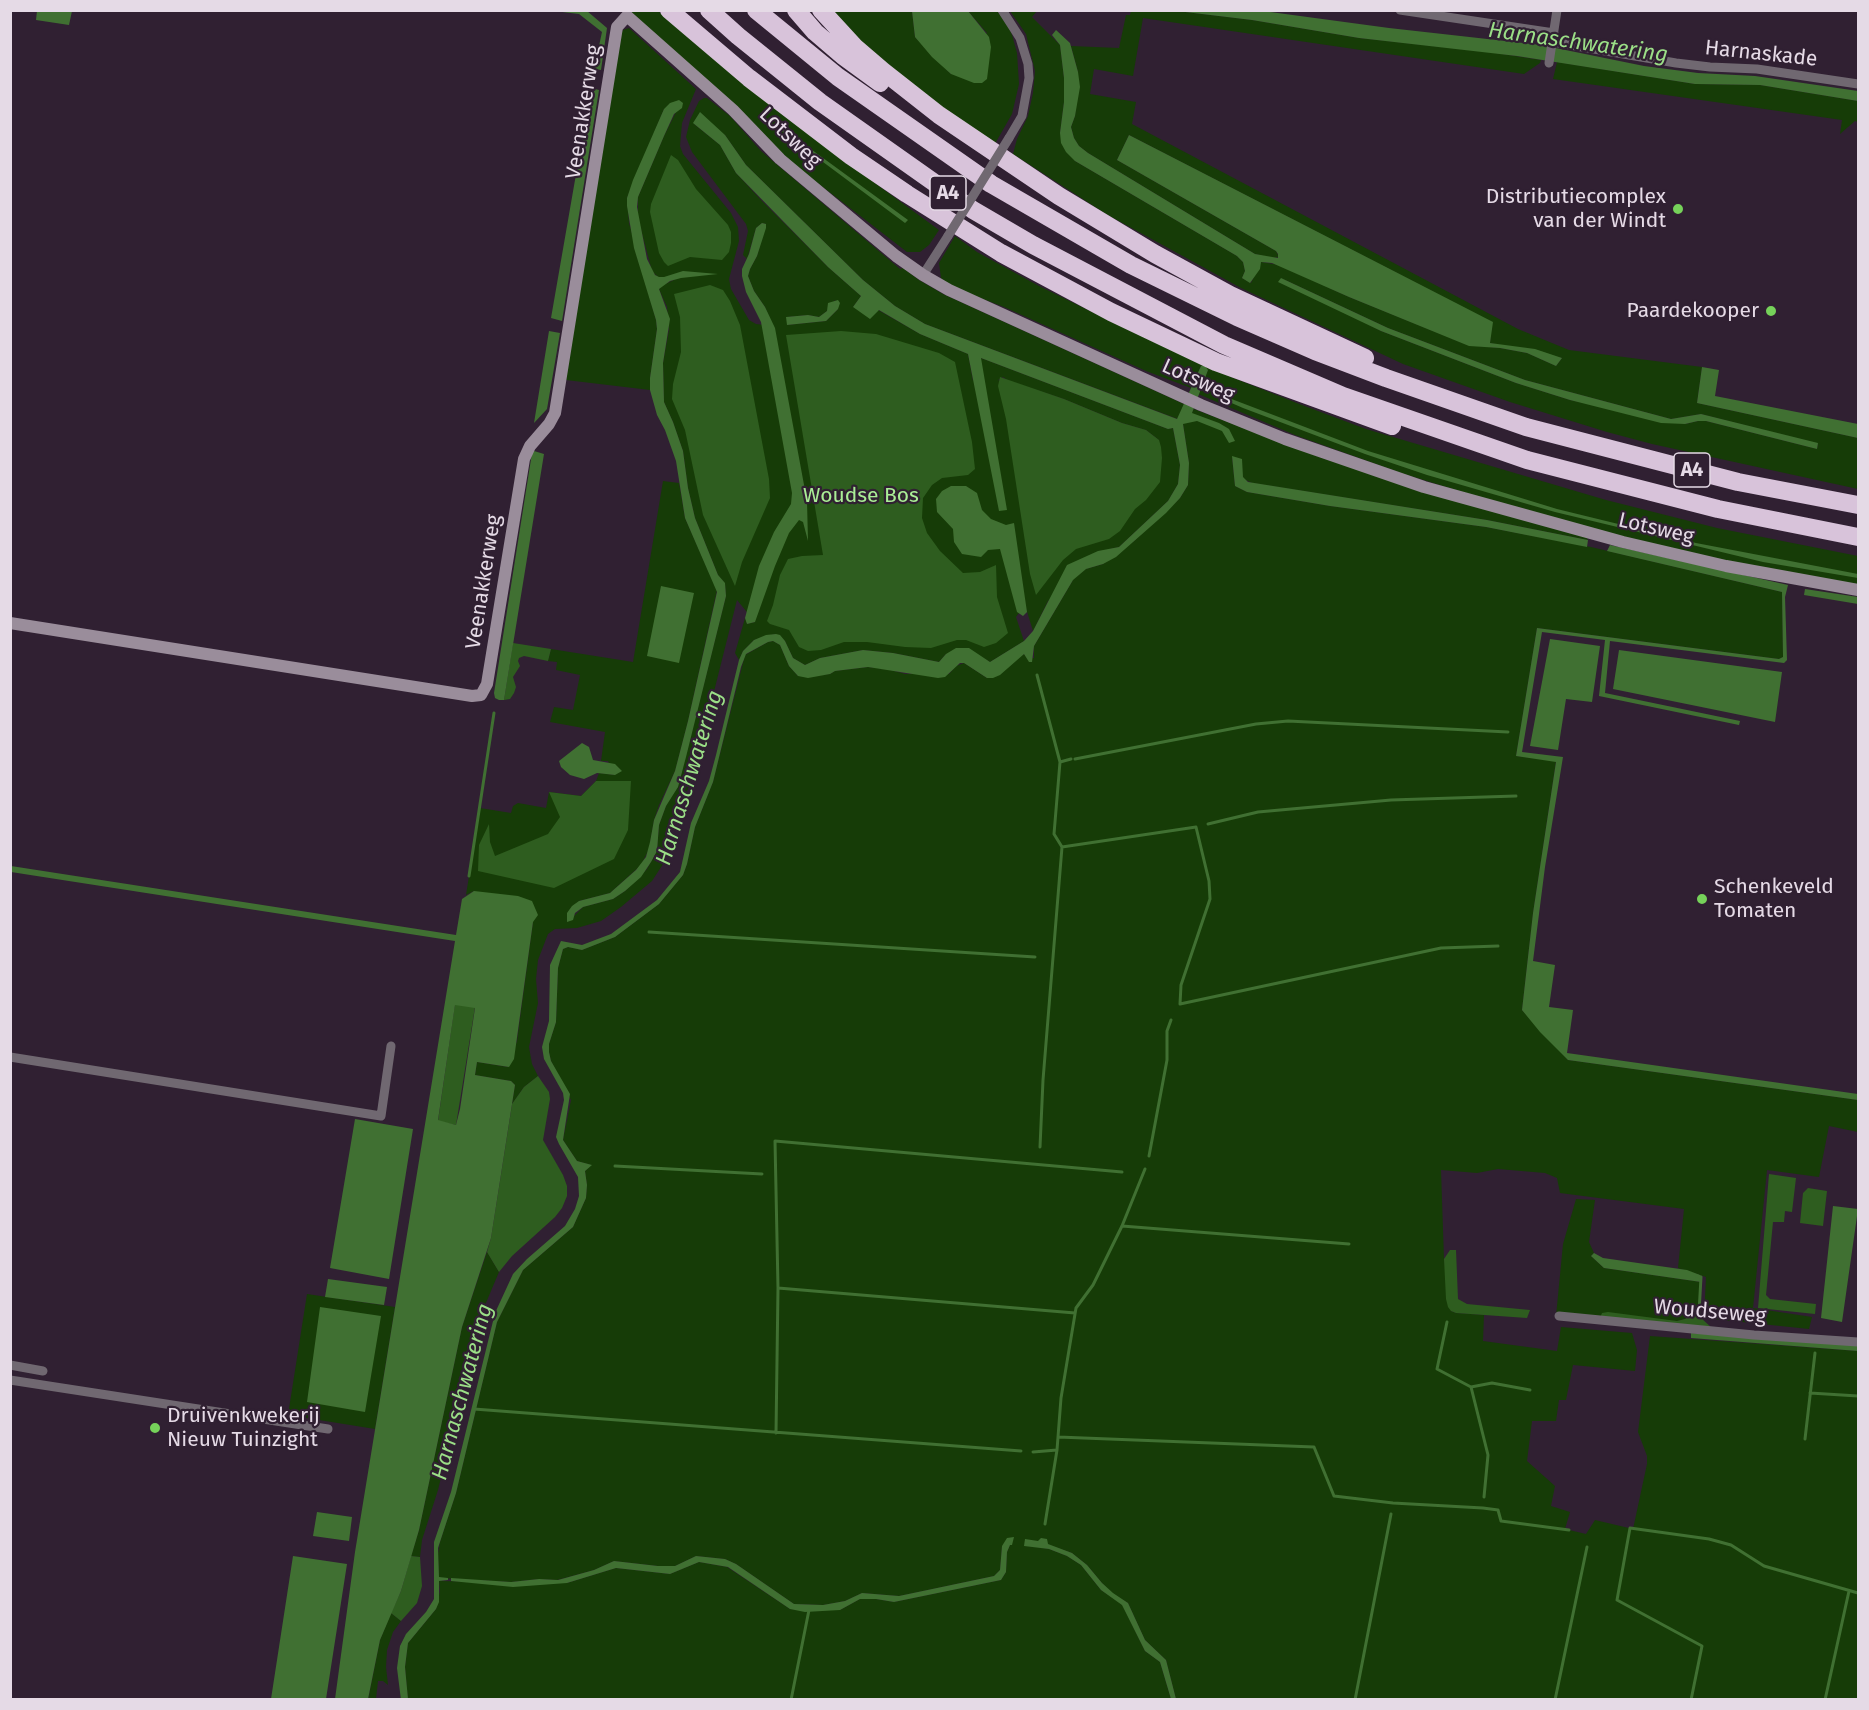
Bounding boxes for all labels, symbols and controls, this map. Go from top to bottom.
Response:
water label: Harnaschwatering [1486,17,1670,69]
street label: Harnaskade [1703,36,1819,72]
street label: Veenakkerweg [561,43,607,181]
street label: Lotsweg [754,102,826,174]
road number: A4 [930,176,966,210]
place label: Distributiecomplex van der Windt [1486,184,1666,234]
marker: Distributiecomplex van der Windt [1671,202,1685,216]
place label: Paardekooper [1627,298,1759,324]
marker: Paardekooper [1764,304,1778,318]
street label: Lotsweg [1158,354,1238,408]
road number: A4 [1674,453,1710,487]
park label: Woudse Bos [803,483,919,509]
street label: Lotsweg [1616,508,1696,550]
street label: Veenakkerweg [461,513,507,651]
water label: Harnaschwatering [651,687,729,869]
place label: Schenkeveld Tomaten [1714,874,1834,924]
marker: Schenkeveld Tomaten [1695,892,1709,906]
street label: Woudseweg [1653,1295,1767,1329]
water label: Harnaschwatering [427,1301,499,1483]
place label: Druivenkwekerij Nieuw Tuinzight [167,1403,320,1453]
marker: Druivenkwekerij Nieuw Tuinzight [148,1421,162,1435]

